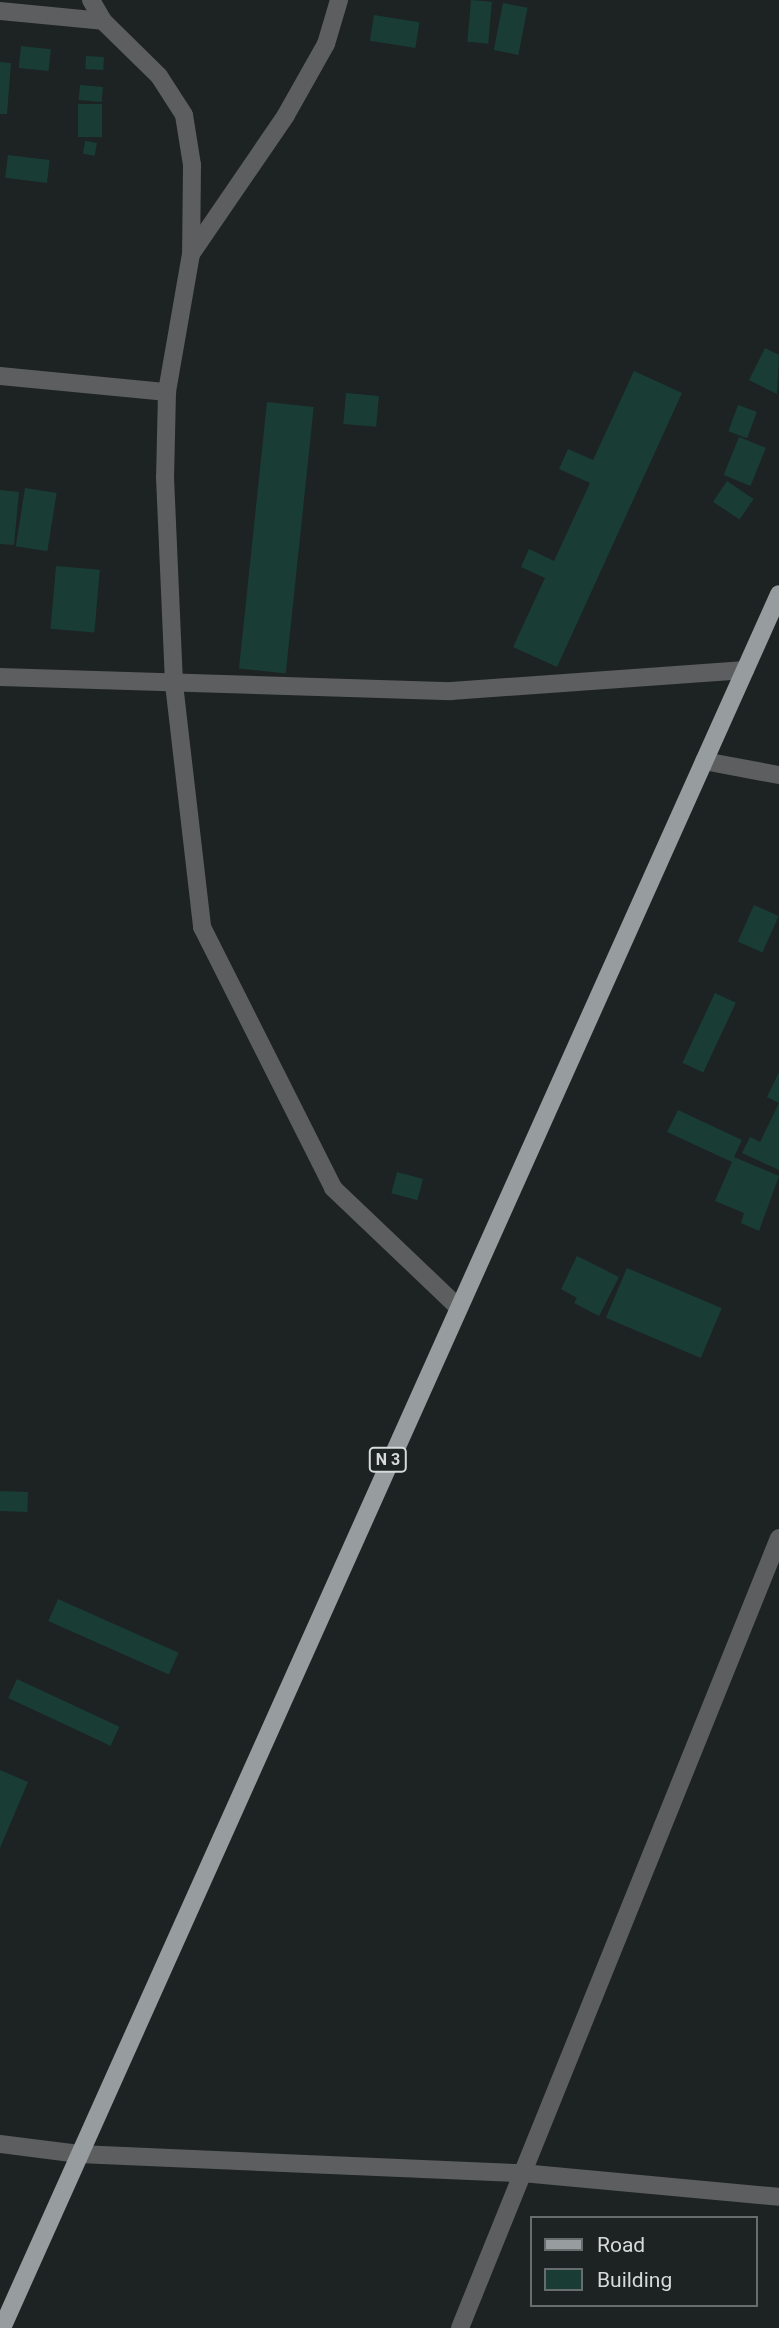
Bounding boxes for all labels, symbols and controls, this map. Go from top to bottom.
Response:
road number: N 3 [369,1448,407,1472]
legend [530,2216,758,2307]
text: Road [597,2233,645,2257]
text: Building [597,2268,672,2292]

